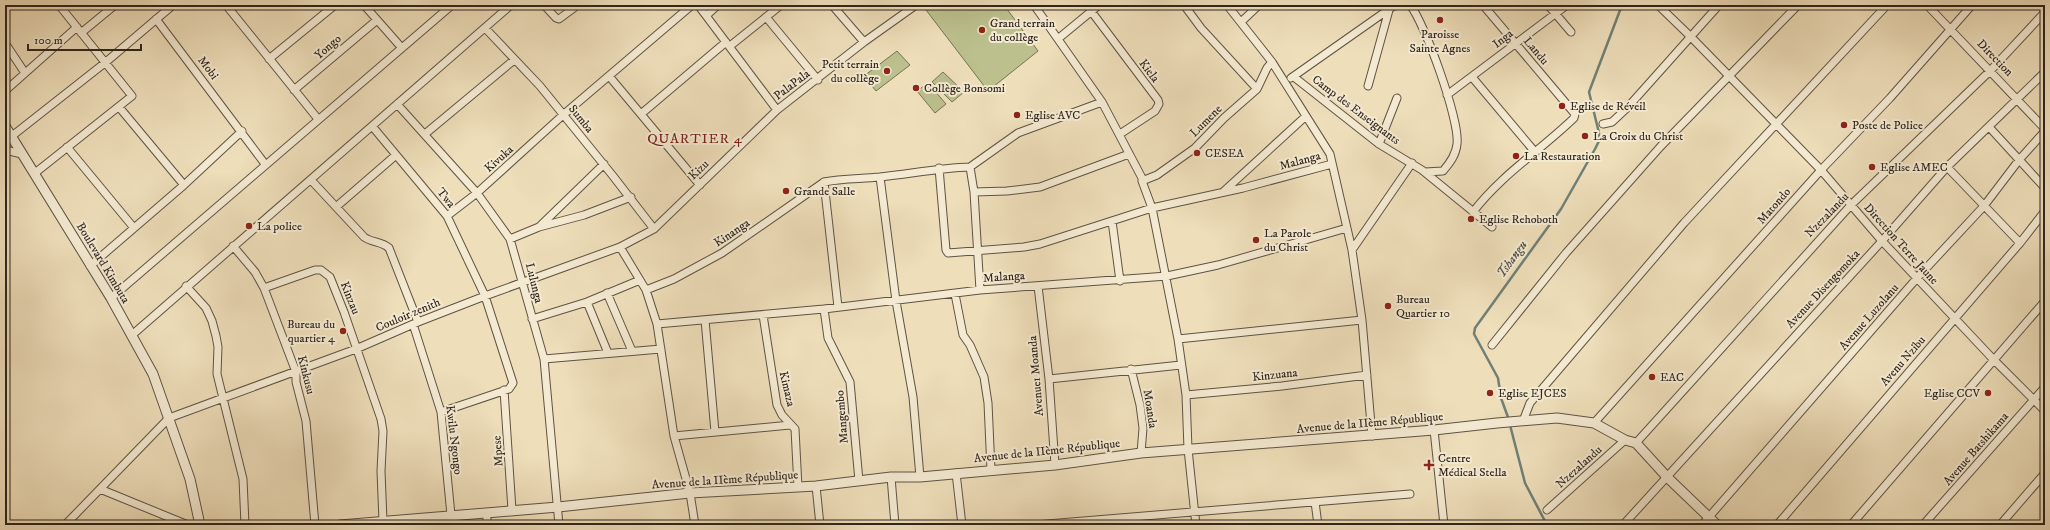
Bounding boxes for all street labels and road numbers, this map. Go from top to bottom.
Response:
street label: Inga [1490,26,1517,52]
street label: Yongo [312,31,345,63]
street label: Landu [1520,34,1552,68]
street label: Direction [1974,36,2017,80]
street label: Mobi [194,53,222,83]
street label: Kiela [1135,56,1163,86]
street label: PalaPala [771,66,814,103]
street label: Camp des Enseignants [1309,72,1403,148]
street label: Sumba [565,102,597,137]
street label: Lumene [1187,102,1225,140]
street label: Kivuka [481,142,517,176]
street label: Malanga [1278,148,1323,174]
street label: Kizu [686,157,712,183]
street label: Matondo [1754,184,1794,227]
street label: Twa [433,185,459,212]
street label: Nzezalandu [1802,189,1852,241]
street label: Direction Terre Jaune [1861,200,1941,288]
street label: Kinanga [711,215,754,250]
street label: Boulevard Kimbuta [73,220,134,307]
street label: Avenue Disengomoka [1783,246,1864,331]
street label: Lulunga [522,261,546,306]
street label: Malanga [983,268,1026,286]
street label: Kinzau [337,279,363,317]
street label: Avenue Luzolanu [1836,280,1902,353]
street label: Couloir zenith [373,294,443,335]
street label: Avenu Nzibu [1877,333,1929,389]
street label: Avenue1 Moanda [1025,334,1047,417]
street label: Kinkusu [294,354,318,396]
street label: Kinzuana [1252,365,1299,385]
street label: Kimaza [776,370,799,409]
street label: Mangembo [832,389,852,444]
street label: Moanda [1140,389,1161,430]
street label: Kwilu Ngongo [442,404,466,476]
street label: Avenue de la IIème République [1296,409,1444,437]
street label: Avenue Batshikama [1940,409,2013,489]
street label: Mpese [489,435,507,467]
street label: Avenue de la IIème République [973,436,1121,466]
street label: Nzezalandu [1553,442,1605,492]
street label: Avenue de la IIème République [651,467,799,493]

